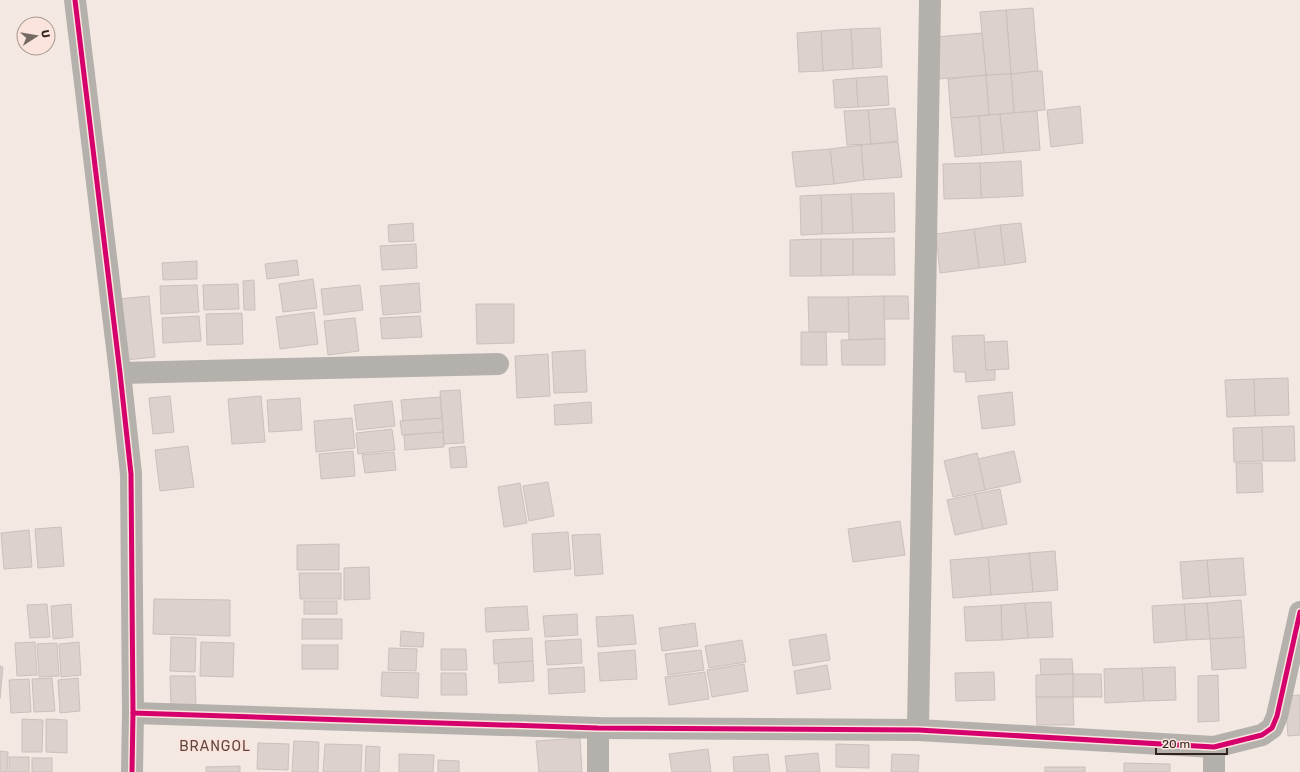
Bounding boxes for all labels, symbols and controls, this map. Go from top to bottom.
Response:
north arrow [16,16,56,56]
text: U [38,29,52,39]
scale bar [1156,730,1227,756]
text: 20 m [1162,737,1190,751]
district label: BRANGOL [179,738,251,755]

